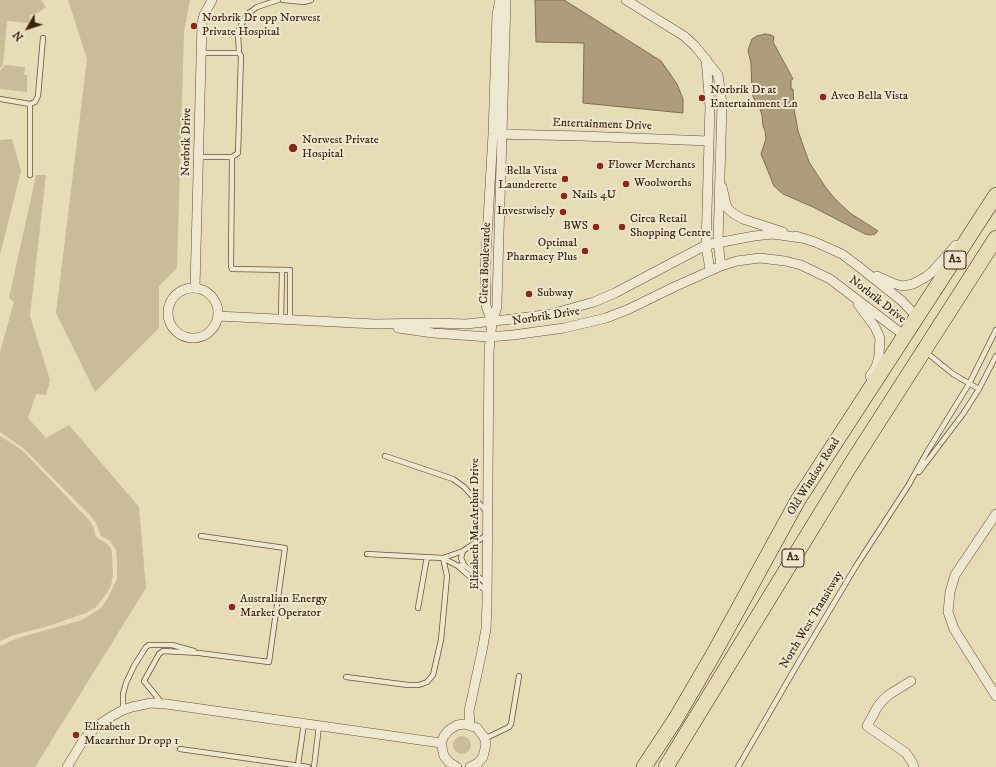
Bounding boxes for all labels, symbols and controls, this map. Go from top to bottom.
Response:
north arrow [8,8,48,48]
place label: Norbrik Dr opp Norwest Private Hospital [202,12,320,40]
marker: Norbrik Dr opp Norwest Private Hospital [189,21,199,31]
text: N [10,28,27,43]
place label: Norbrik Dr at Entertainment Ln [710,84,798,112]
place label: Aveo Bella Vista [831,90,908,104]
marker: Aveo Bella Vista [818,92,828,102]
marker: Norbrik Dr at Entertainment Ln [697,93,707,103]
street label: Norbrik Drive [179,108,195,176]
street label: Entertainment Drive [552,116,652,134]
place label: Norwest Private Hospital [302,134,379,162]
marker: Norwest Private Hospital [287,142,299,154]
place label: Flower Merchants [608,159,695,173]
marker: Flower Merchants [595,161,605,171]
place label: Bella Vista Launderette [498,165,557,193]
marker: Bella Vista Launderette [560,174,570,184]
place label: Woolworths [634,177,692,191]
marker: Woolworths [621,179,631,189]
place label: Nails 4U [572,189,616,203]
marker: Nails 4U [559,191,569,201]
place label: Investwisely [497,205,555,219]
marker: Investwisely [558,207,568,217]
place label: Circa Retail Shopping Centre [630,213,711,241]
place label: BWS [563,220,588,234]
street label: Circa Boulevarde [477,222,495,304]
marker: BWS [591,222,601,232]
marker: Circa Retail Shopping Centre [617,222,627,232]
place label: Optimal Pharmacy Plus [506,237,577,265]
marker: Optimal Pharmacy Plus [580,246,590,256]
road number: A2 [944,251,966,269]
street label: Norbrik Drive [846,273,908,327]
place label: Subway [537,287,573,301]
marker: Subway [524,289,534,299]
street label: Norbrik Drive [511,305,581,329]
street label: Old Windsor Road [784,436,844,518]
street label: Elizabeth MacArthur Drive [469,458,483,590]
road number: A2 [782,549,804,567]
street label: North West Transitway [777,569,847,671]
place label: Australian Energy Market Operator [240,593,327,621]
marker: Australian Energy Market Operator [227,602,237,612]
place label: Elizabeth Macarthur Dr opp 1 [84,721,179,749]
marker: Elizabeth Macarthur Dr opp 1 [71,730,81,740]

